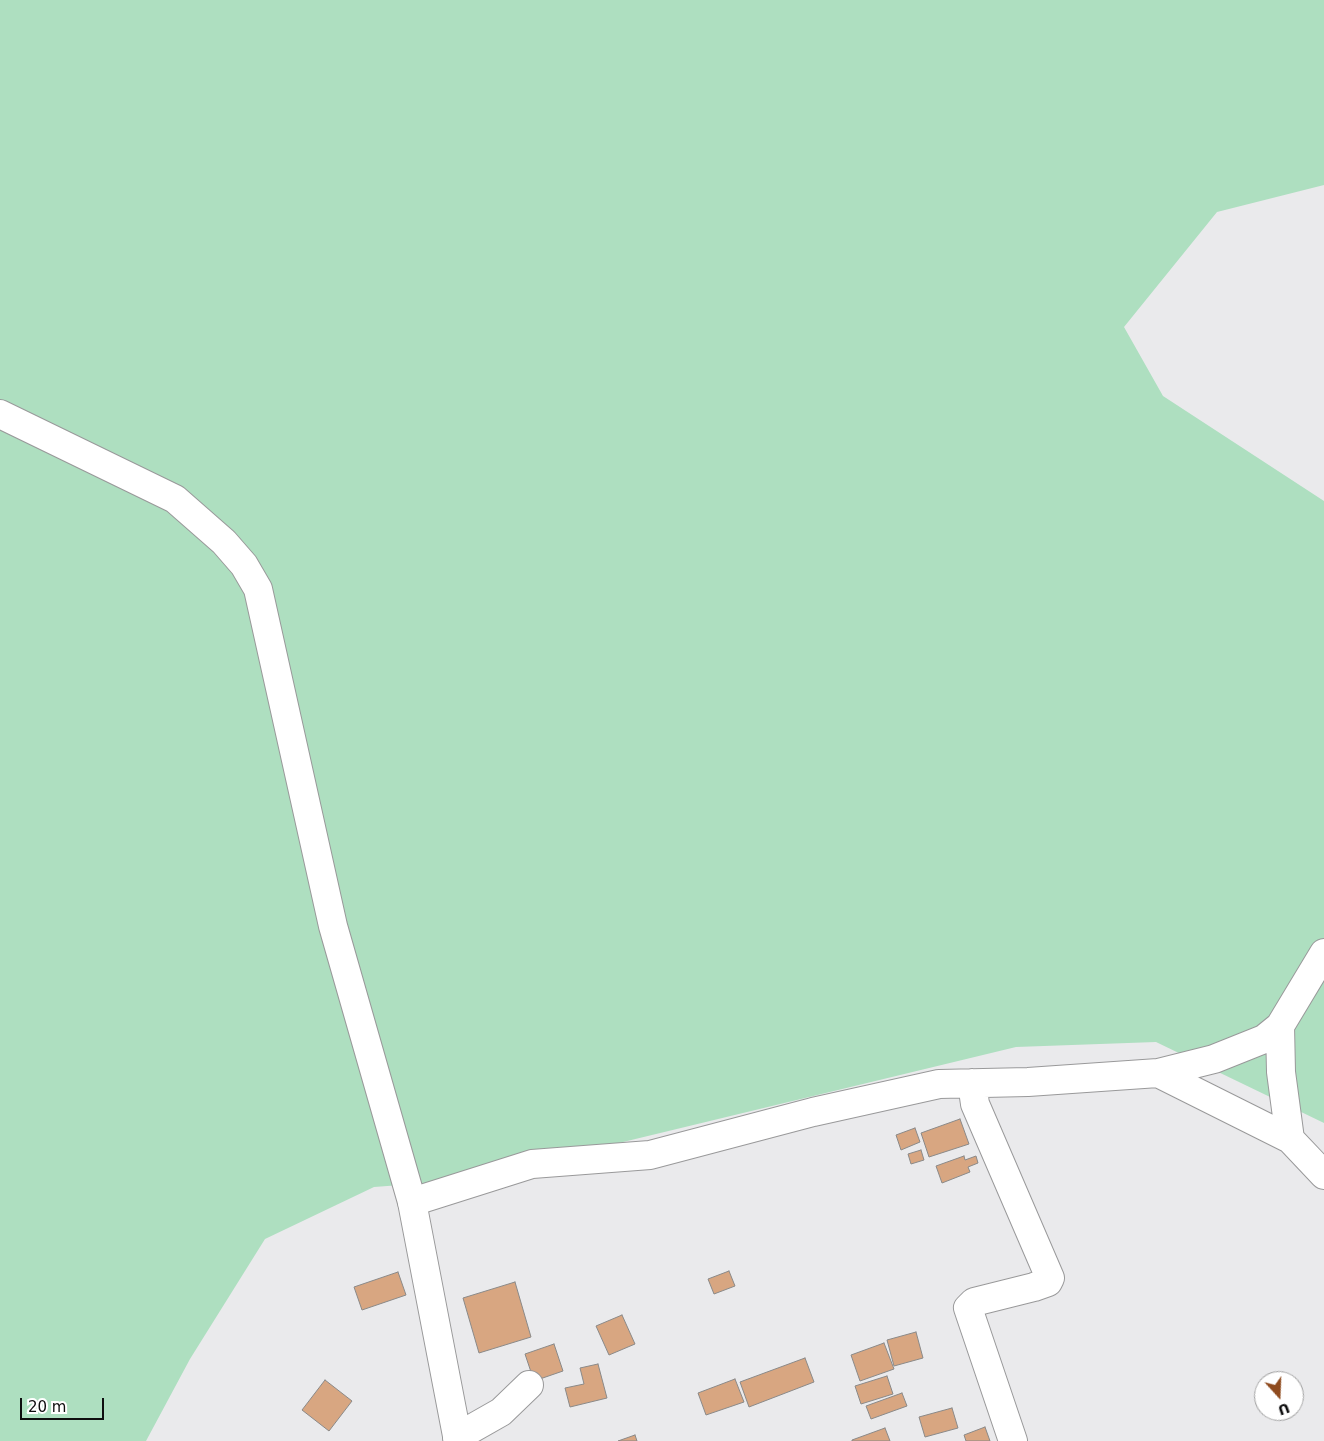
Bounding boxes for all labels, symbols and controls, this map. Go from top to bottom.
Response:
north arrow [1254,1371,1304,1421]
scale bar [22,1388,106,1420]
text: 20 m [28,1398,66,1416]
text: U [1276,1400,1292,1419]

